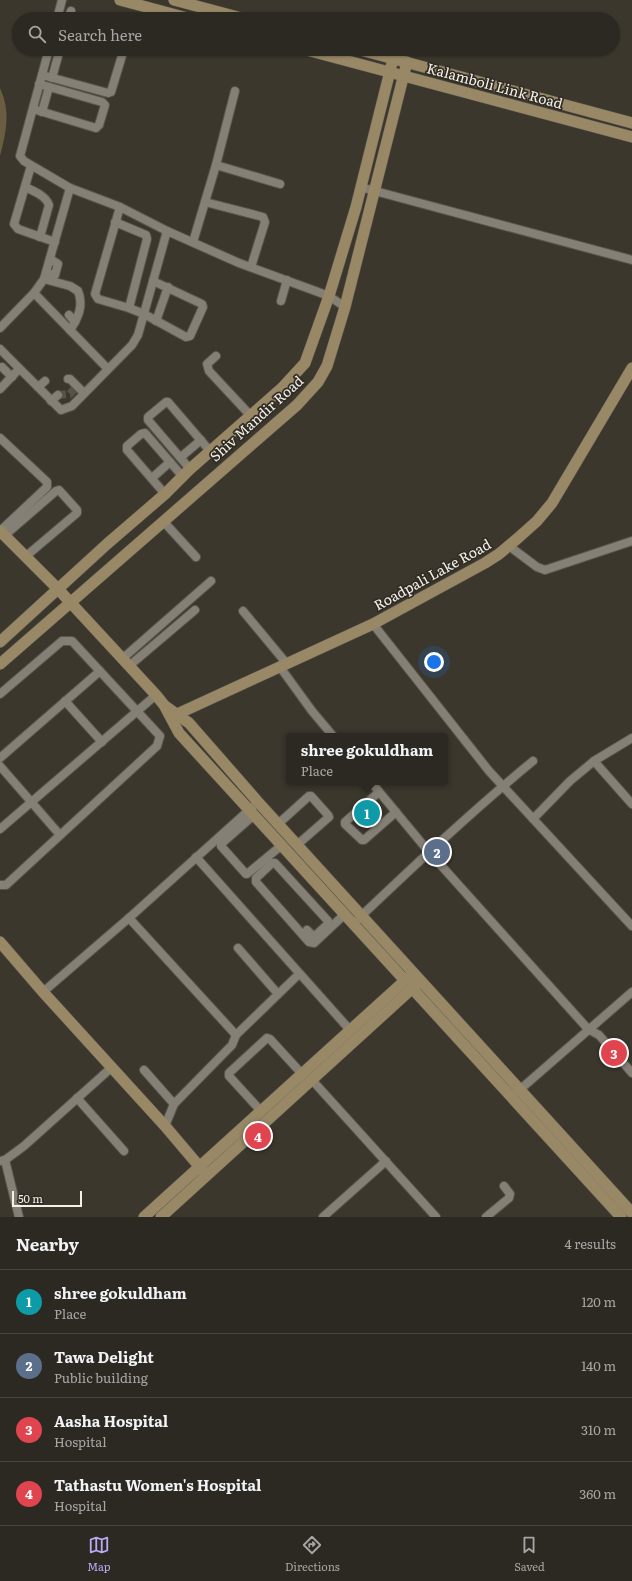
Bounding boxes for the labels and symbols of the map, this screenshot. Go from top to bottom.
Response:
street label: Kalamboli Link Road [425,57,566,113]
street label: Shiv Mandir Road [205,370,308,466]
street label: Roadpali Lake Road [370,533,495,615]
your location [424,652,444,672]
pin: 1 [354,798,380,828]
pin: 2 [424,837,450,867]
pin: 3 [601,1038,627,1068]
pin: 4 [245,1121,271,1151]
scale bar [12,1189,82,1208]

